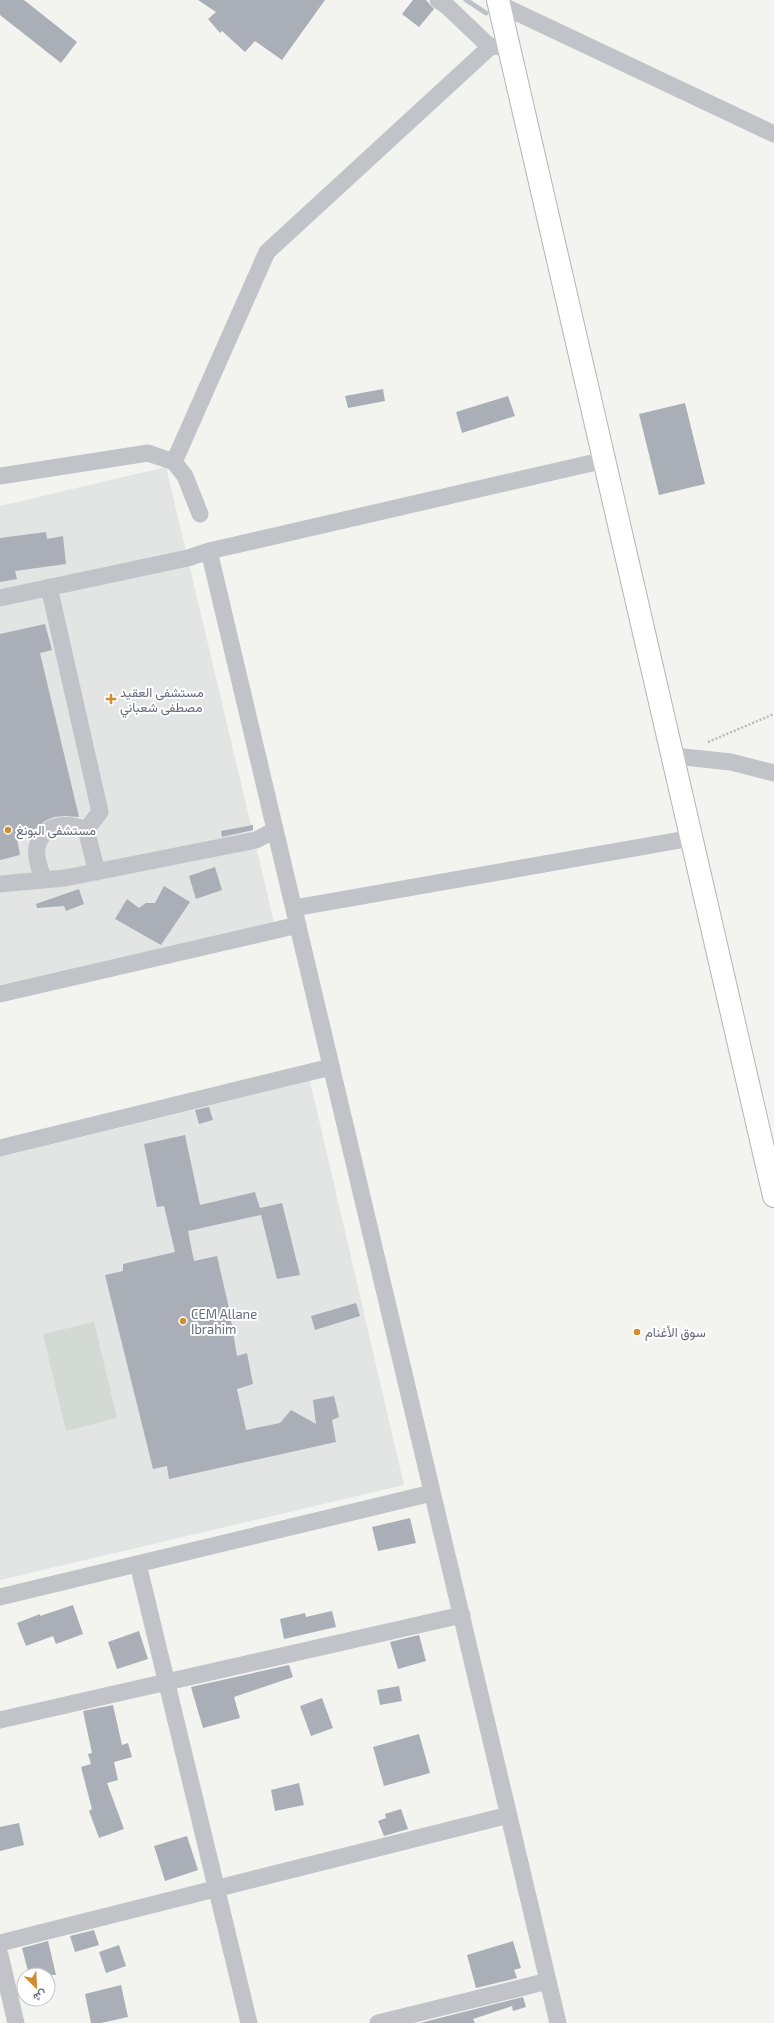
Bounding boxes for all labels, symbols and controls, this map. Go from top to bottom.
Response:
place label: مستشفى العقيد مصطفى شعباني [120,684,204,718]
marker: مستشفى العقيد مصطفى شعباني [105,693,117,705]
place label: مستشفى البونغ [16,822,96,840]
marker: مستشفى البونغ [3,825,13,835]
place label: CEM Allane Ibrahim [191,1306,257,1337]
marker: CEM Allane Ibrahim [178,1316,188,1326]
place label: سوق الأغنام [645,1324,706,1341]
marker: سوق الأغنام [632,1327,642,1337]
north arrow [16,1967,56,2007]
text: ش [31,1987,49,2005]

